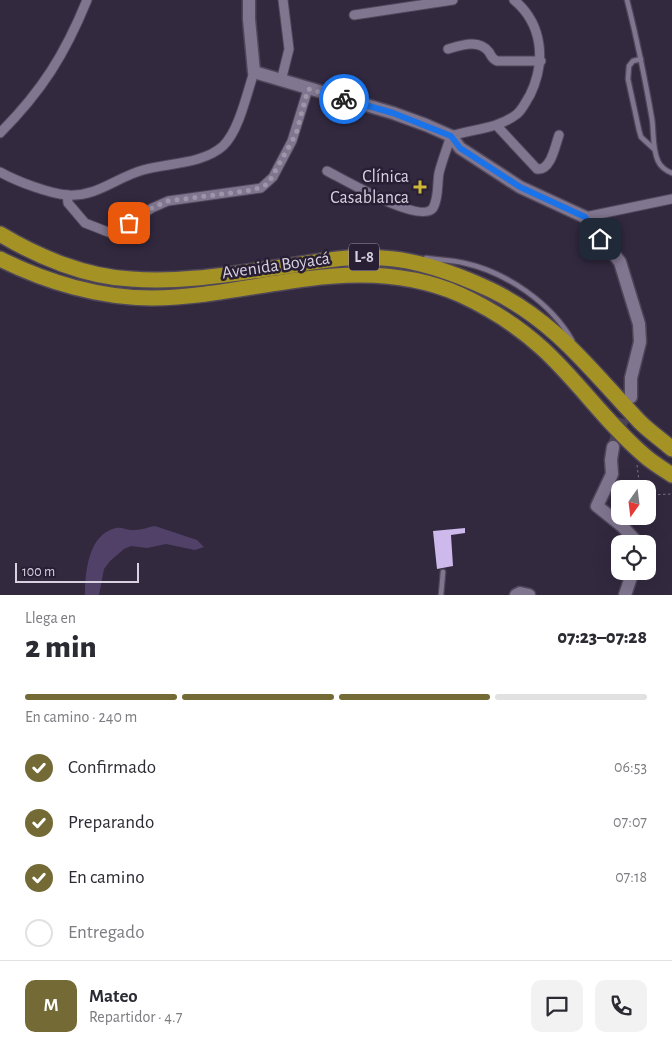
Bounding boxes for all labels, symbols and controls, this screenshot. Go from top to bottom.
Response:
courier [319,74,369,124]
icon: bike [330,85,358,113]
place label: Clínica Casablanca [330,168,409,207]
marker: Clínica Casablanca [413,180,427,194]
pin [108,202,150,244]
icon: bag [115,209,143,237]
pin [579,218,621,260]
icon: home [586,225,614,253]
road number: L-8 [349,243,379,270]
street label: Avenida Boyacá [221,250,331,282]
north arrow [611,480,656,525]
map controls [611,480,656,580]
button: locate [611,535,656,580]
scale bar [15,560,139,583]
text: 100 m [22,565,55,579]
text: Llega en [25,610,76,626]
text: 07:23–07:28 [557,628,647,647]
text: 2 min [25,631,97,663]
text: En camino · 240 m [25,709,137,725]
icon: check [25,754,53,782]
text: Confirmado [68,758,156,777]
text: 06:53 [614,759,647,775]
icon: check [25,809,53,837]
text: Preparando [68,813,154,832]
text: 07:07 [613,814,647,830]
icon: check [25,864,53,892]
text: En camino [68,868,145,887]
text: 07:18 [615,869,647,885]
text: Entregado [68,923,144,942]
button: chat [531,980,583,1032]
button: phone [595,980,647,1032]
text: Mateo [89,987,138,1006]
text: M [43,996,59,1015]
text: Repartidor · 4.7 [89,1009,182,1025]

